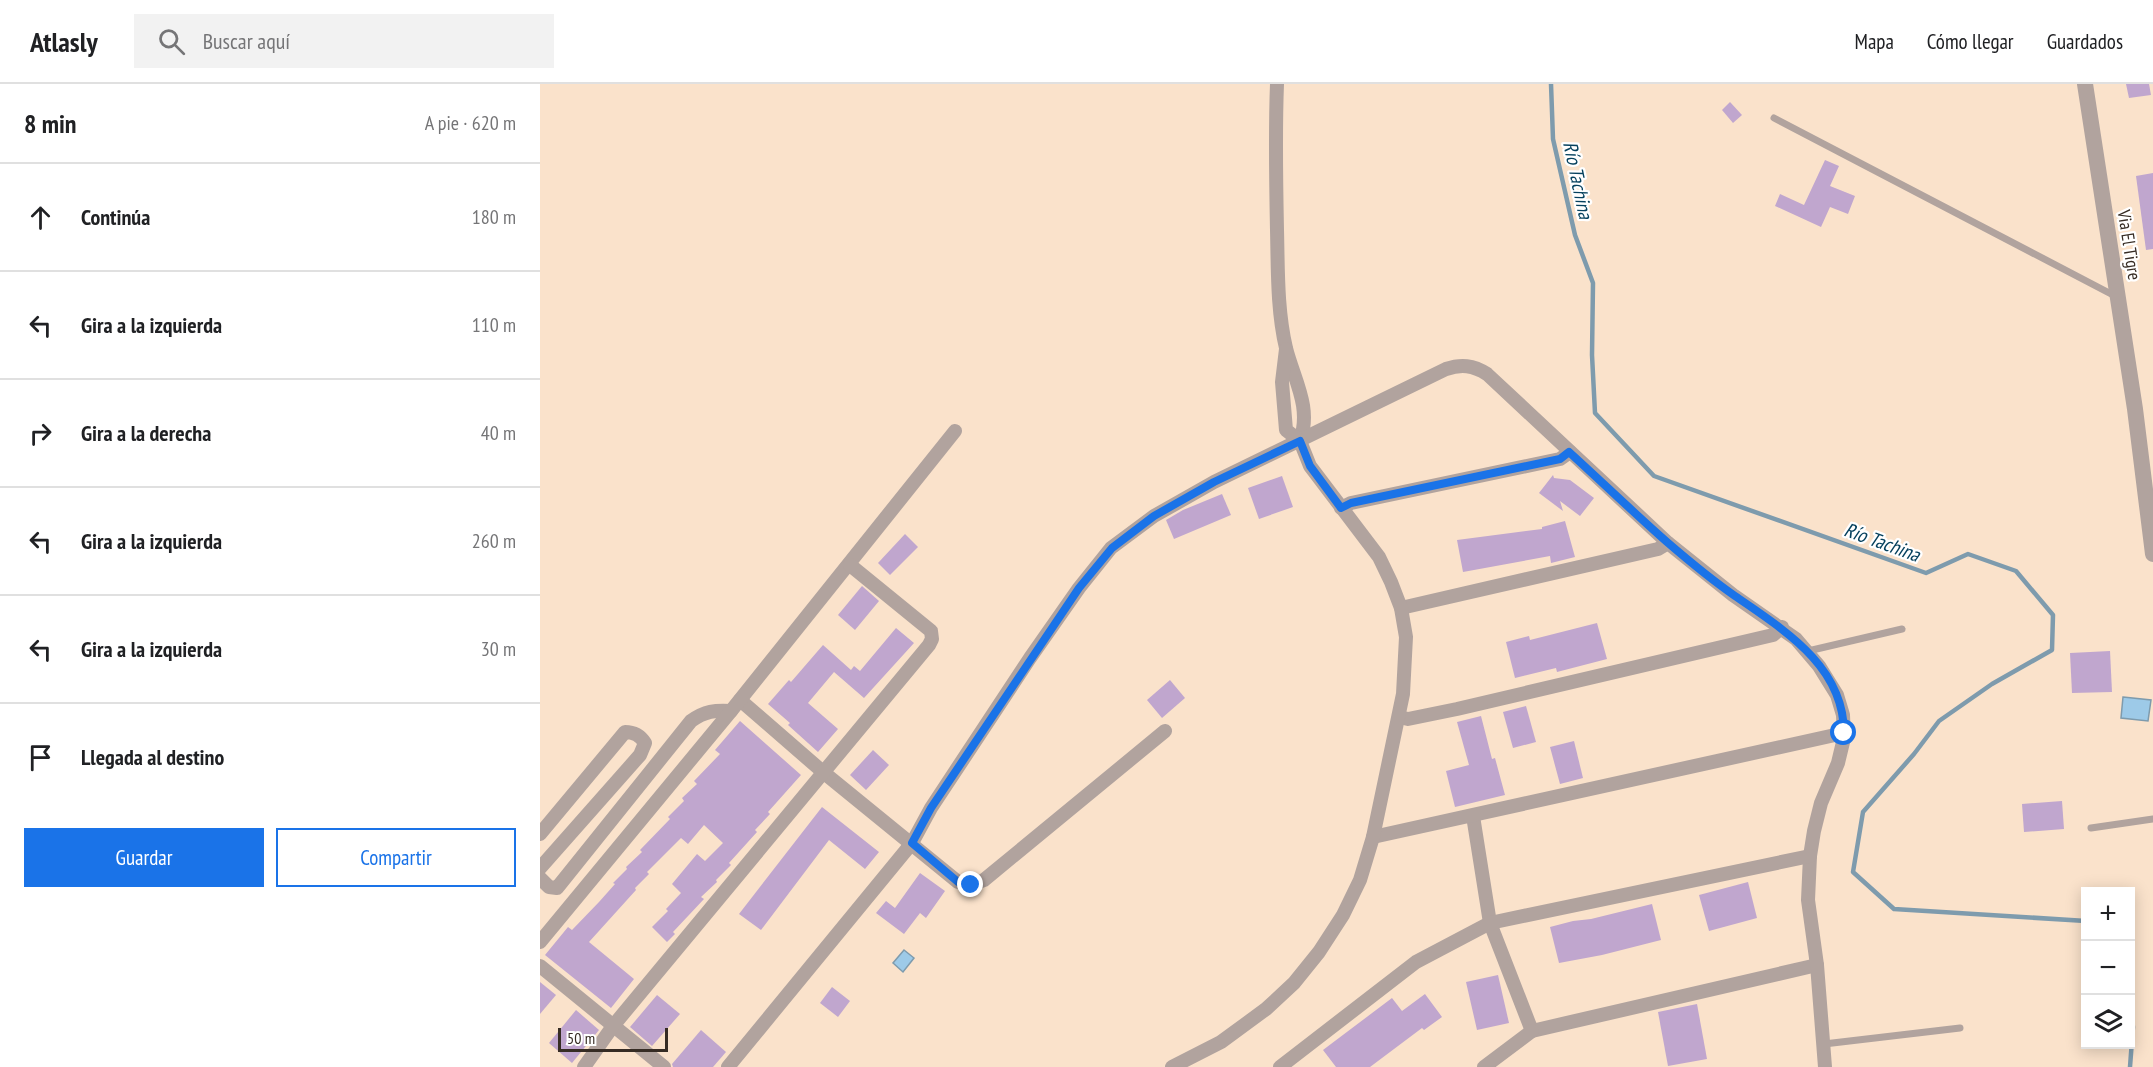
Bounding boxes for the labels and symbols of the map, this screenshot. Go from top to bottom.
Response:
water label: Río Tachina [1557,139,1599,222]
street label: Via El Tigre [2112,207,2146,282]
water label: Río Tachina [1841,516,1924,568]
route start [1830,719,1856,745]
route end [957,871,983,897]
scale bar [558,1025,668,1052]

